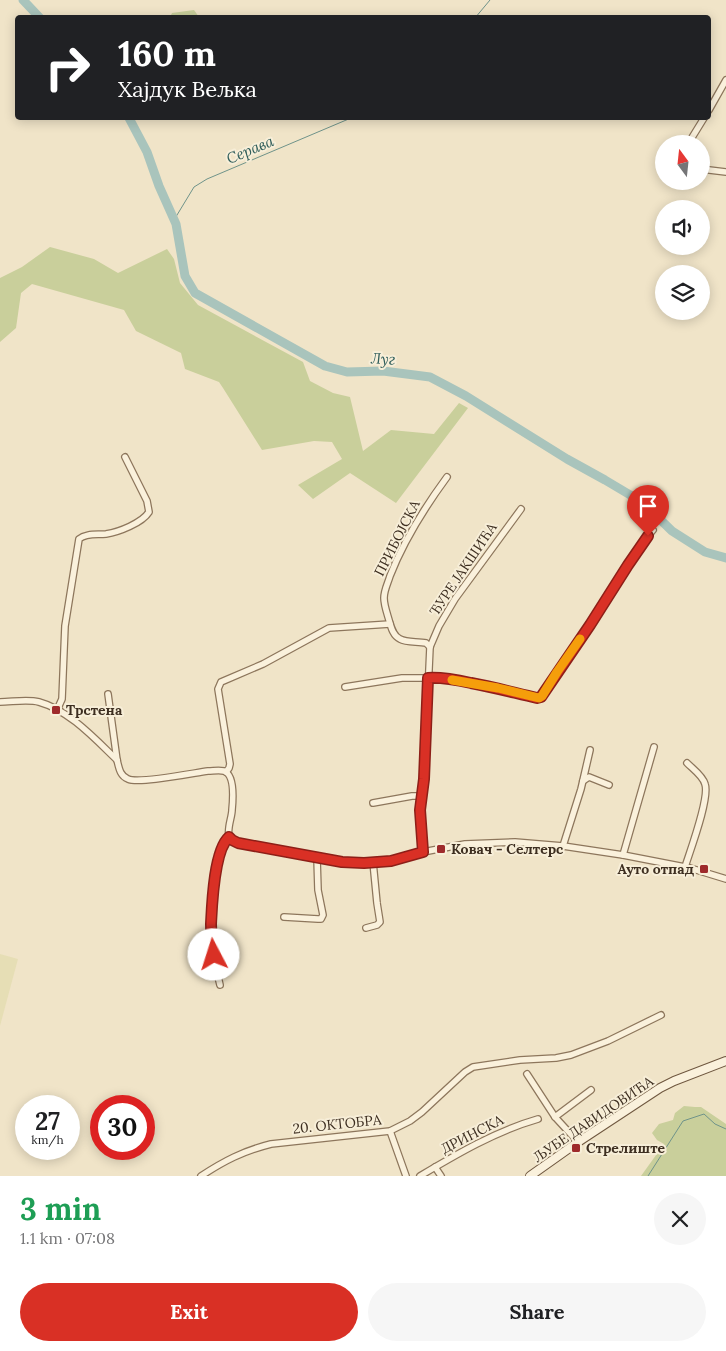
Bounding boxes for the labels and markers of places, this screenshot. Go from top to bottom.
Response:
pin [627,485,669,536]
place label: Трстена [66,701,123,719]
marker: Трстена [50,704,62,716]
place label: Ковач - Селтерс [451,840,564,858]
marker: Ковач - Селтерс [435,843,447,855]
place label: Ауто отпад [618,860,694,878]
marker: Ауто отпад [698,863,710,875]
place label: Стрелиште [586,1139,665,1157]
marker: Стрелиште [570,1142,582,1154]

